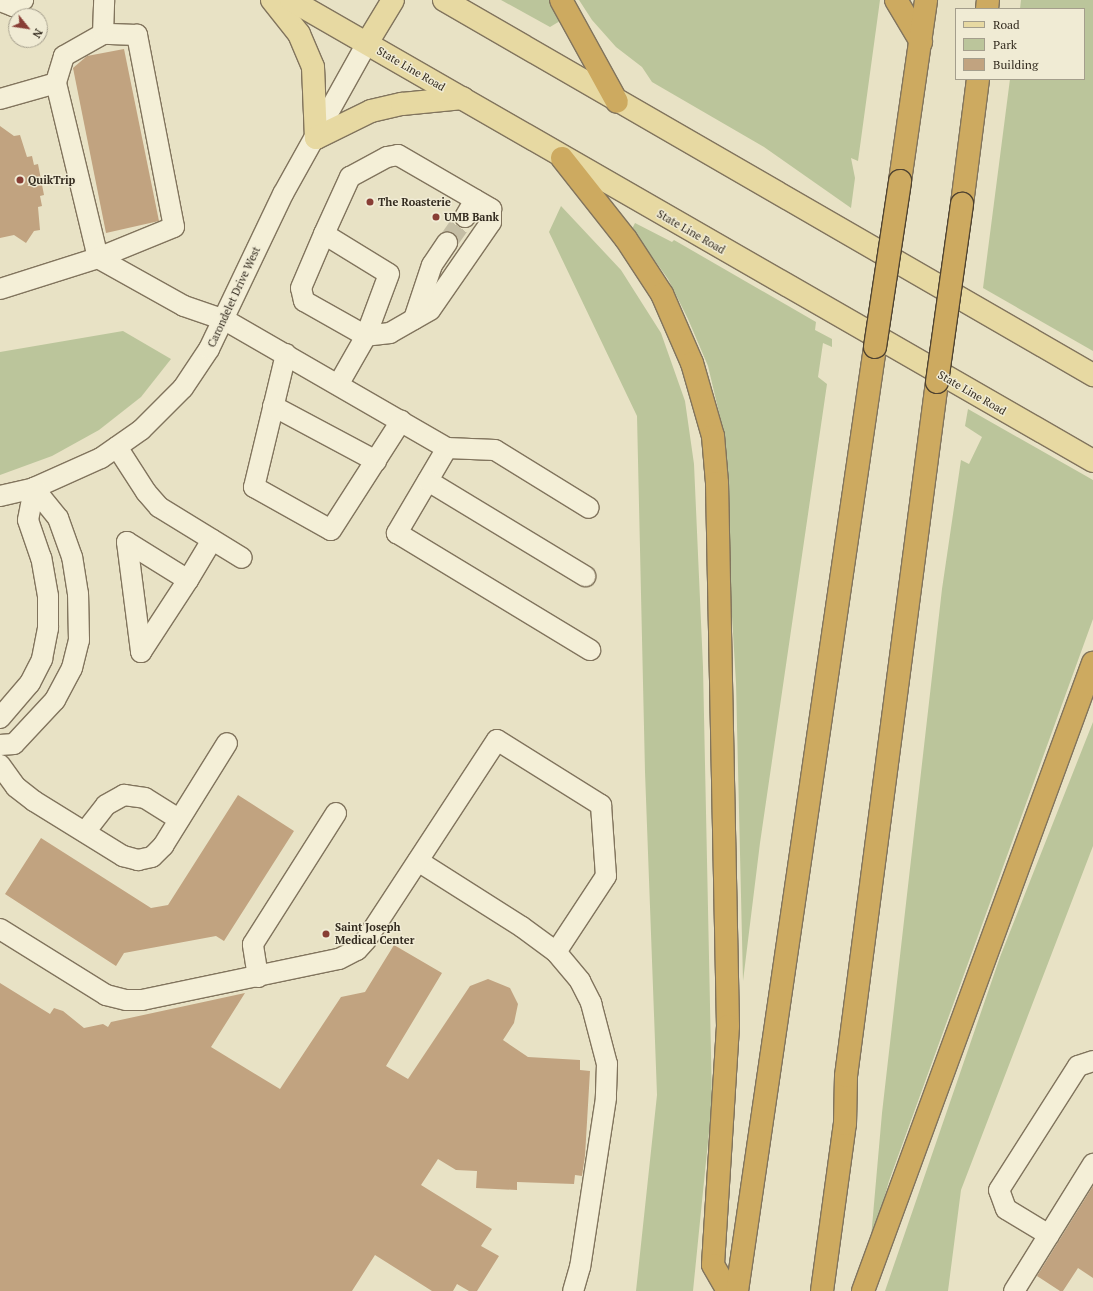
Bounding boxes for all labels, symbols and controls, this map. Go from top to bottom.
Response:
north arrow [8,8,48,48]
legend [955,8,1085,80]
text: Road [993,17,1020,32]
text: N [29,26,46,41]
text: Park [993,37,1017,52]
street label: State Line Road [375,44,447,94]
text: Building [993,57,1038,72]
place label: QuikTrip [28,173,75,187]
marker: QuikTrip [15,175,25,185]
place label: The Roasterie [378,195,451,209]
marker: The Roasterie [365,197,375,207]
street label: State Line Road [655,207,727,257]
place label: UMB Bank [444,210,499,224]
marker: UMB Bank [431,212,441,222]
street label: Carondelet Drive West [205,245,263,349]
street label: State Line Road [936,368,1008,418]
place label: Saint Joseph Medical Center [335,921,414,947]
marker: Saint Joseph Medical Center [320,928,332,940]

